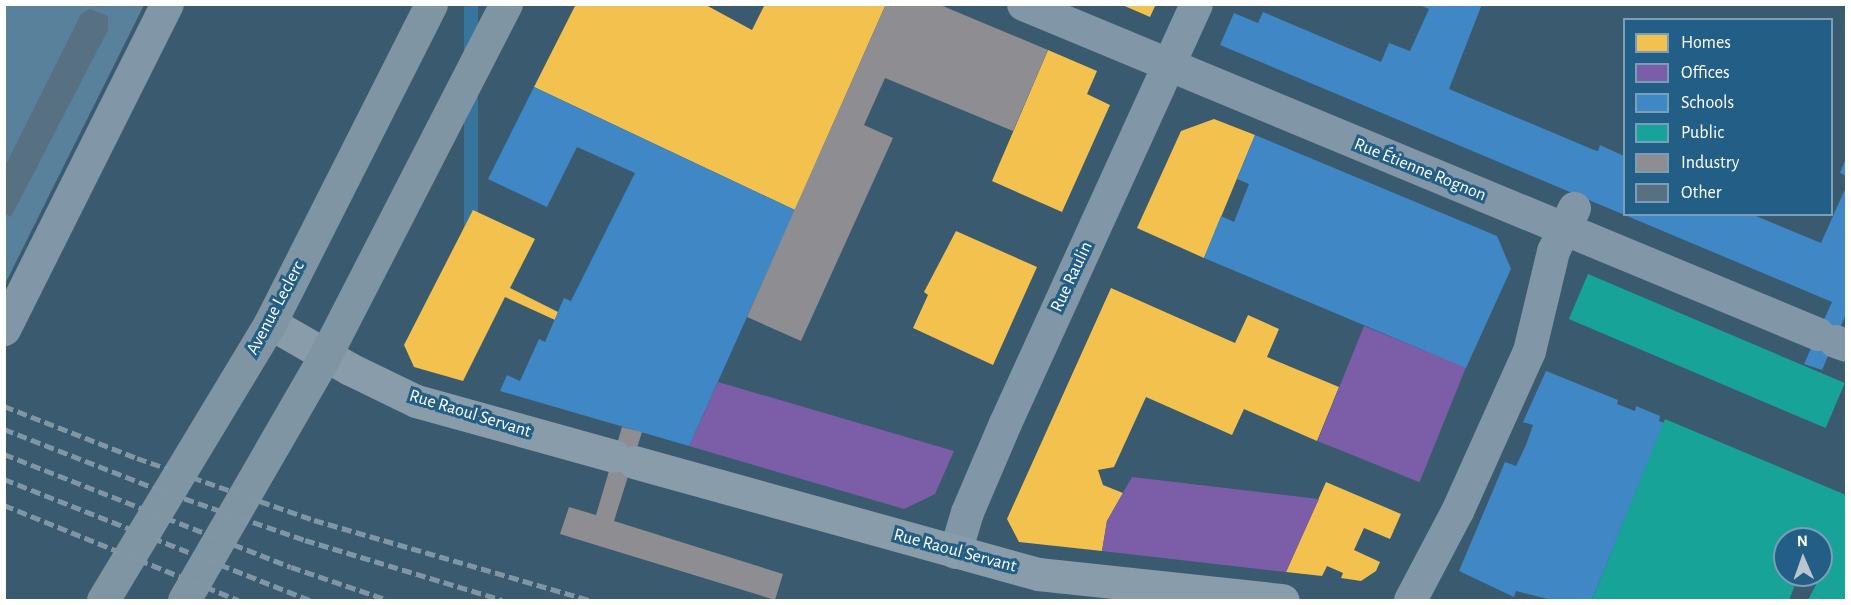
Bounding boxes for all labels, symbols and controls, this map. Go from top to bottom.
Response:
legend [1623,18,1833,216]
text: Homes [1681,34,1731,52]
text: Offices [1681,64,1730,82]
text: Schools [1681,94,1734,112]
text: Public [1681,124,1724,142]
street label: Rue Étienne Rognon [1351,134,1489,206]
text: Industry [1681,154,1740,172]
text: Other [1681,184,1722,202]
street label: Rue Raulin [1046,238,1098,316]
street label: Avenue Leclerc [242,257,310,359]
street label: Rue Raoul Servant [406,385,534,443]
street label: Rue Raoul Servant [891,524,1019,578]
north arrow [1773,527,1833,587]
text: N [1797,533,1808,549]

